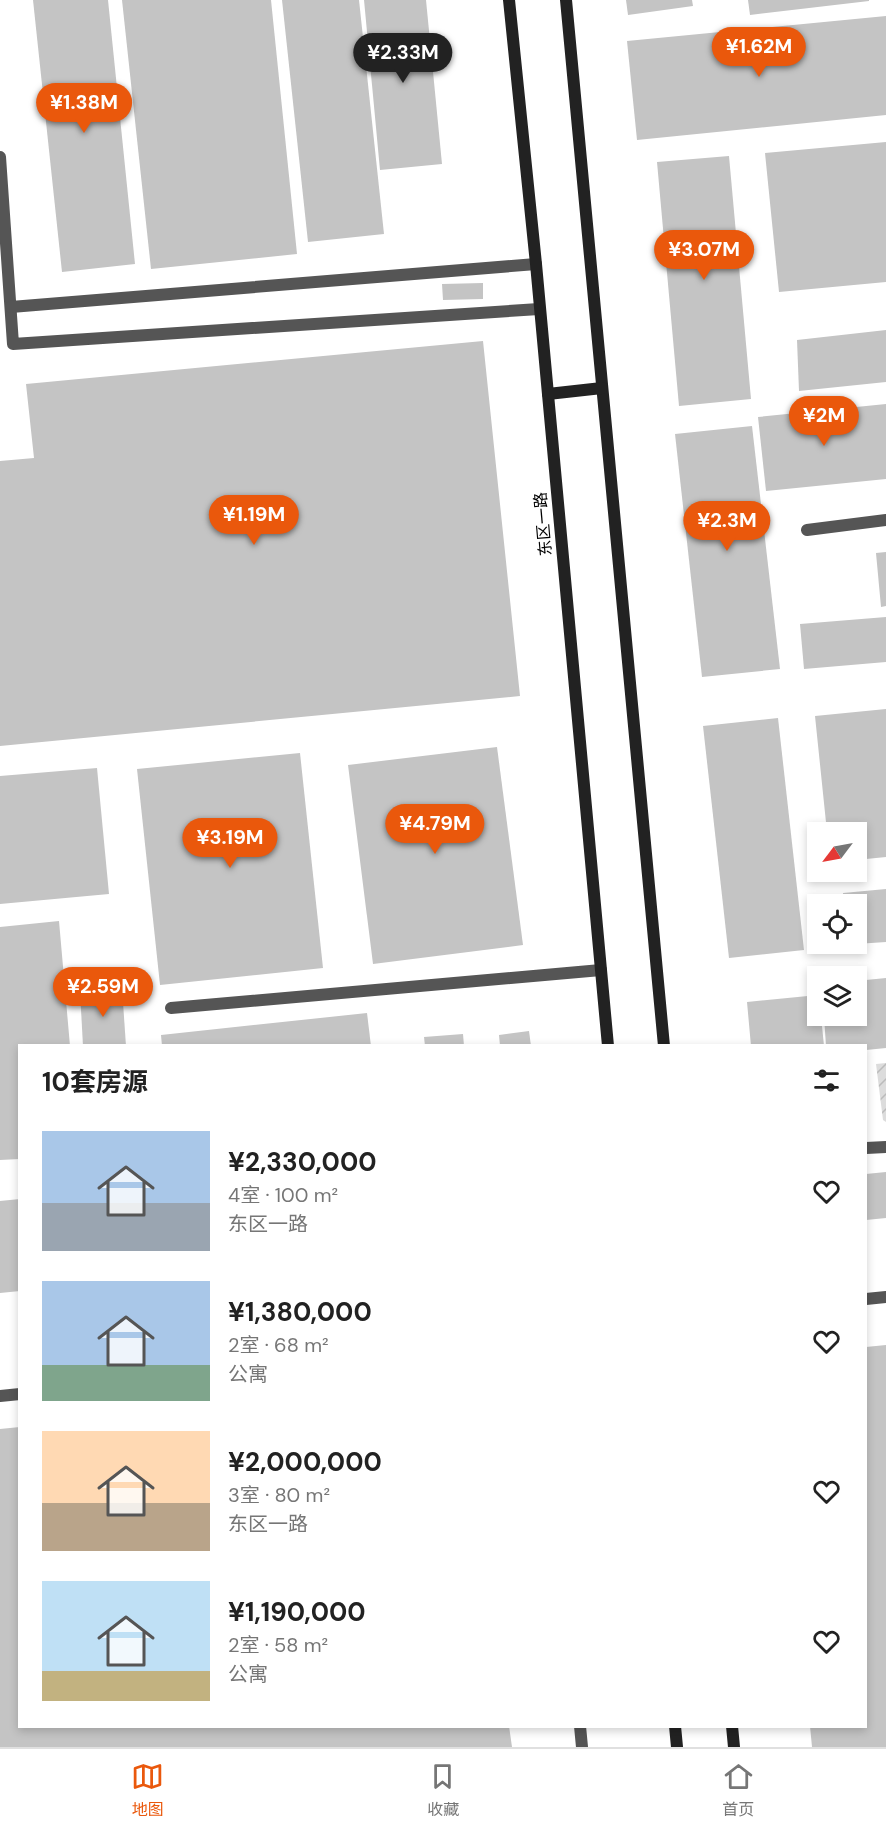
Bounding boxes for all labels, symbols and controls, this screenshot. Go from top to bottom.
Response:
pin: ¥1.62M [710,27,808,78]
pin: ¥2.33M [354,33,452,84]
text: ¥1.62M [726,33,792,59]
text: ¥2.33M [367,39,439,65]
pin: ¥1.38M [35,83,133,134]
text: ¥1.38M [50,89,118,115]
pin: ¥3.07M [655,230,753,281]
text: ¥3.07M [668,236,740,262]
pin: ¥2M [795,396,853,447]
text: ¥2M [803,402,845,428]
street label: 东区一路 [530,491,556,557]
pin: ¥1.19M [205,495,303,546]
text: ¥1.19M [223,501,285,527]
pin: ¥2.3M [685,501,769,552]
text: ¥2.3M [697,507,757,533]
pin: ¥4.79M [386,804,484,855]
text: ¥4.79M [399,810,471,836]
pin: ¥3.19M [181,818,279,869]
north arrow [807,822,867,882]
map controls [807,822,867,1026]
text: ¥3.19M [196,824,264,850]
button: locate [807,894,867,954]
button: layers [807,966,867,1026]
pin: ¥2.59M [54,967,152,1018]
text: ¥2.59M [67,973,139,999]
icon: filters [810,1064,843,1097]
text: 10套房源 [42,1065,148,1099]
text: ¥2,330,000 [228,1145,377,1179]
icon: home [90,1155,162,1227]
icon: heart [810,1175,843,1208]
text: 4室 · 100 m² [228,1182,338,1208]
text: 东区一路 [228,1211,308,1237]
text: ¥1,380,000 [228,1295,372,1329]
icon: home [90,1305,162,1377]
icon: heart [810,1325,843,1358]
text: 2室 · 68 m² [228,1332,329,1358]
text: 公寓 [228,1361,268,1387]
text: ¥2,000,000 [228,1445,382,1479]
icon: home [90,1455,162,1527]
icon: heart [810,1475,843,1508]
text: 3室 · 80 m² [228,1482,330,1508]
text: 东区一路 [228,1511,308,1537]
text: ¥1,190,000 [228,1595,366,1629]
icon: home [90,1605,162,1677]
icon: heart [810,1625,843,1658]
text: 2室 · 58 m² [228,1632,328,1658]
text: 公寓 [228,1661,268,1687]
tab: 地图 [131,1760,164,1820]
tab: 收藏 [426,1760,459,1820]
tab: 首页 [722,1760,755,1820]

